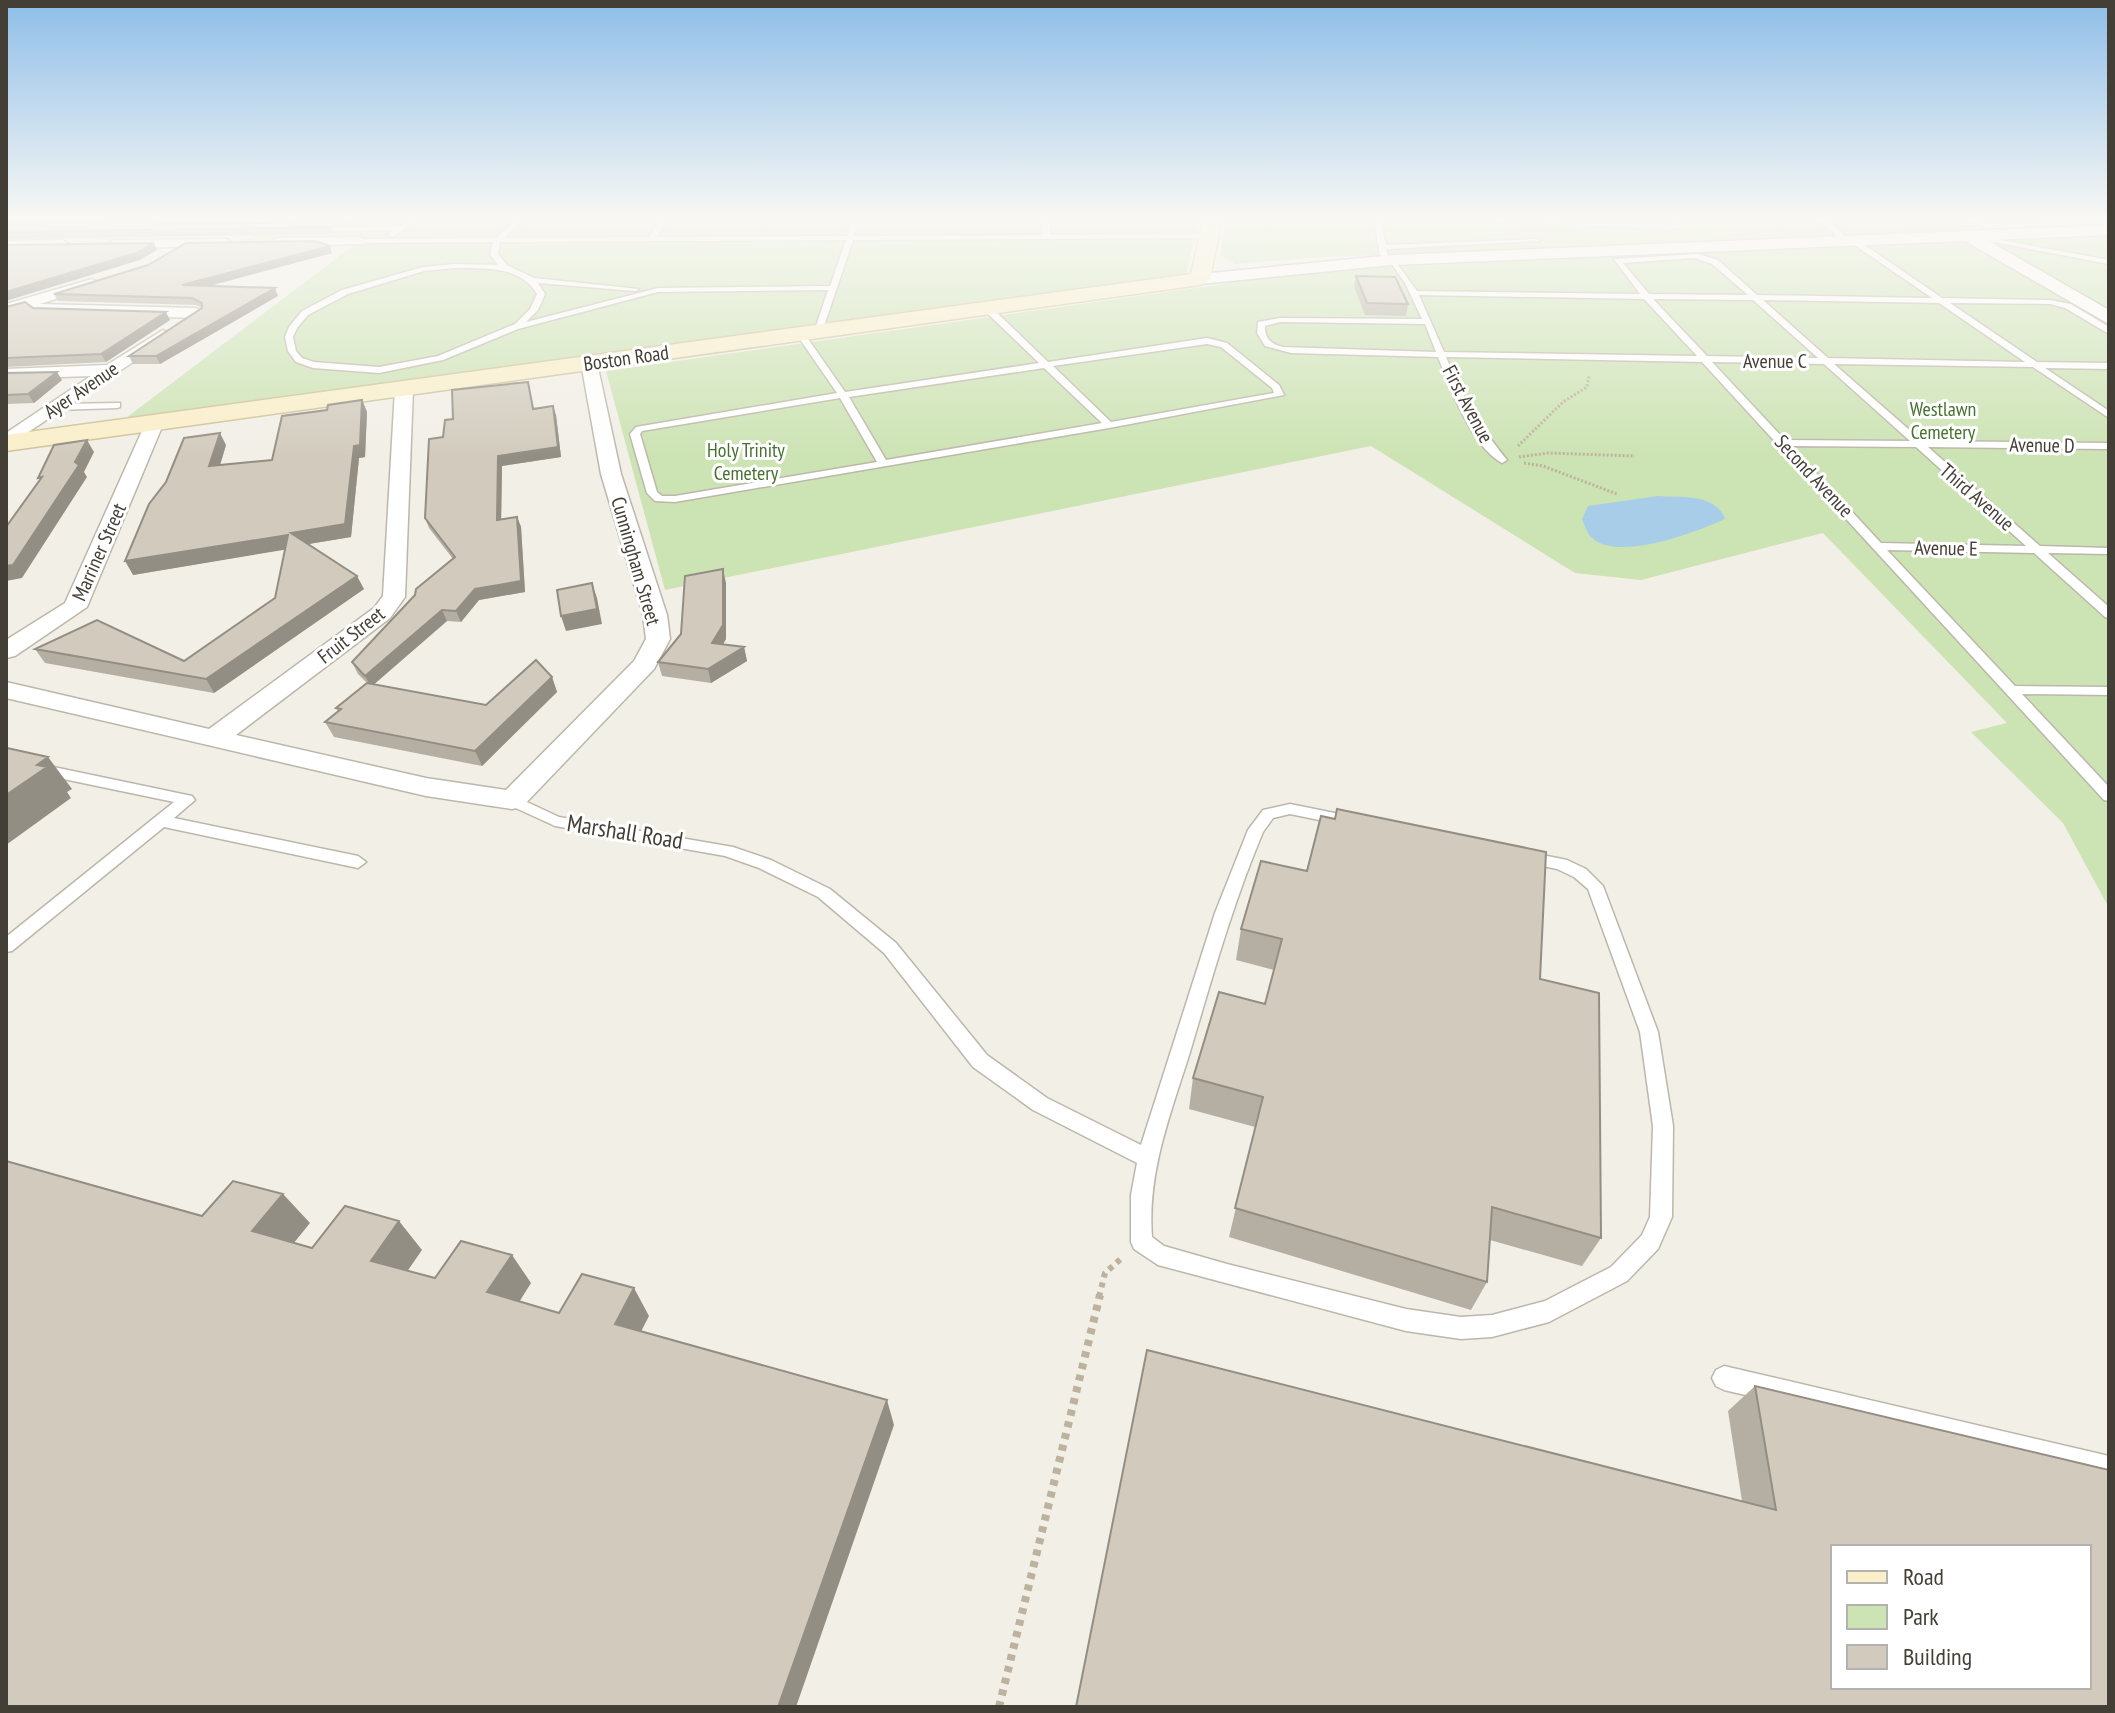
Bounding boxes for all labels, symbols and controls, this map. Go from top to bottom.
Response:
street label: Boston Road [582,339,670,377]
street label: Avenue C [1743,348,1807,374]
street label: Ayer Avenue [39,356,123,424]
street label: First Avenue [1437,361,1499,447]
park label: Westlawn Cemetery [1910,396,1976,445]
street label: Second Avenue [1769,429,1859,523]
street label: Avenue D [2009,431,2075,459]
park label: Holy Trinity Cemetery [707,437,785,486]
street label: Third Avenue [1934,458,2020,536]
street label: Cunningham Street [605,494,667,629]
street label: Marriner Street [66,499,132,605]
street label: Avenue E [1914,534,1978,562]
street label: Fruit Street [312,600,390,669]
street label: Marshall Road [565,807,685,856]
legend [1831,1545,2091,1689]
text: Road [1903,1561,1944,1592]
text: Park [1903,1601,1939,1632]
text: Building [1903,1641,1972,1672]

